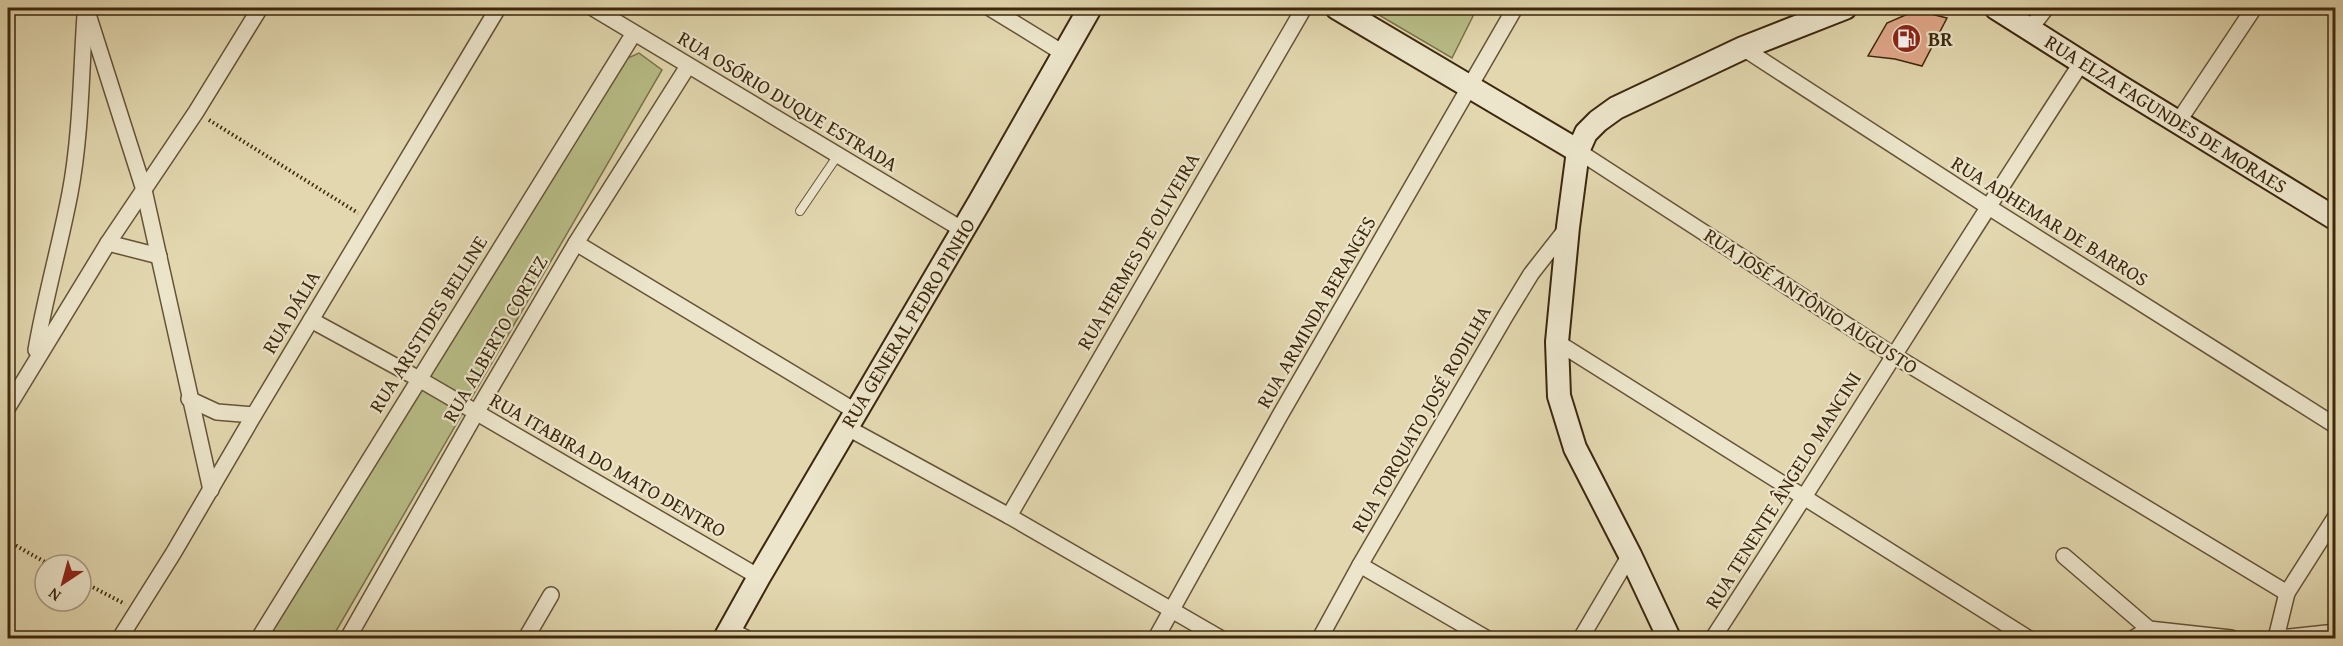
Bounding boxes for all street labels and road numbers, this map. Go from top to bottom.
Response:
street label: RUA OSÓRIO DUQUE ESTRADA [673,23,904,178]
street label: RUA ELZA FAGUNDES DE MORAES [2040,27,2293,200]
street label: RUA HERMES DE OLIVEIRA [1069,147,1206,355]
street label: RUA ADHEMAR DE BARROS [1946,148,2154,293]
street label: RUA ARMINDA BERANGES [1249,210,1382,413]
street label: RUA GENERAL PEDRO PINHO [833,213,982,433]
street label: RUA JOSÉ ANTÔNIO AUGUSTO [1699,220,1924,381]
street label: RUA ARISTIDES BELLINE [361,230,494,418]
street label: RUA ALBERTO CORTEZ [435,250,554,428]
street label: RUA DÁLIA [254,265,327,359]
street label: RUA TORQUATO JOSÉ RODILHA [1343,300,1498,538]
street label: RUA TENENTE ÂNGELO MANCINI [1697,366,1868,614]
street label: RUA ITABIRA DO MATO DENTRO [485,385,732,544]

